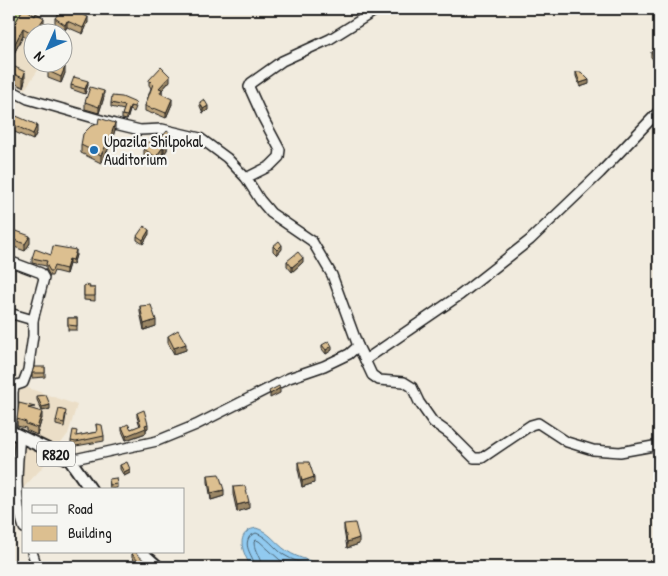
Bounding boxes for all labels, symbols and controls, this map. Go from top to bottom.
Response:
north arrow [22,22,72,72]
text: N [29,48,48,67]
place label: Upazila Shilpokal Auditorium [104,130,204,170]
marker: Upazila Shilpokal Auditorium [88,144,100,156]
road number: R820 [37,442,75,466]
legend [22,488,185,554]
text: Road [68,498,93,519]
text: Building [68,522,112,543]

